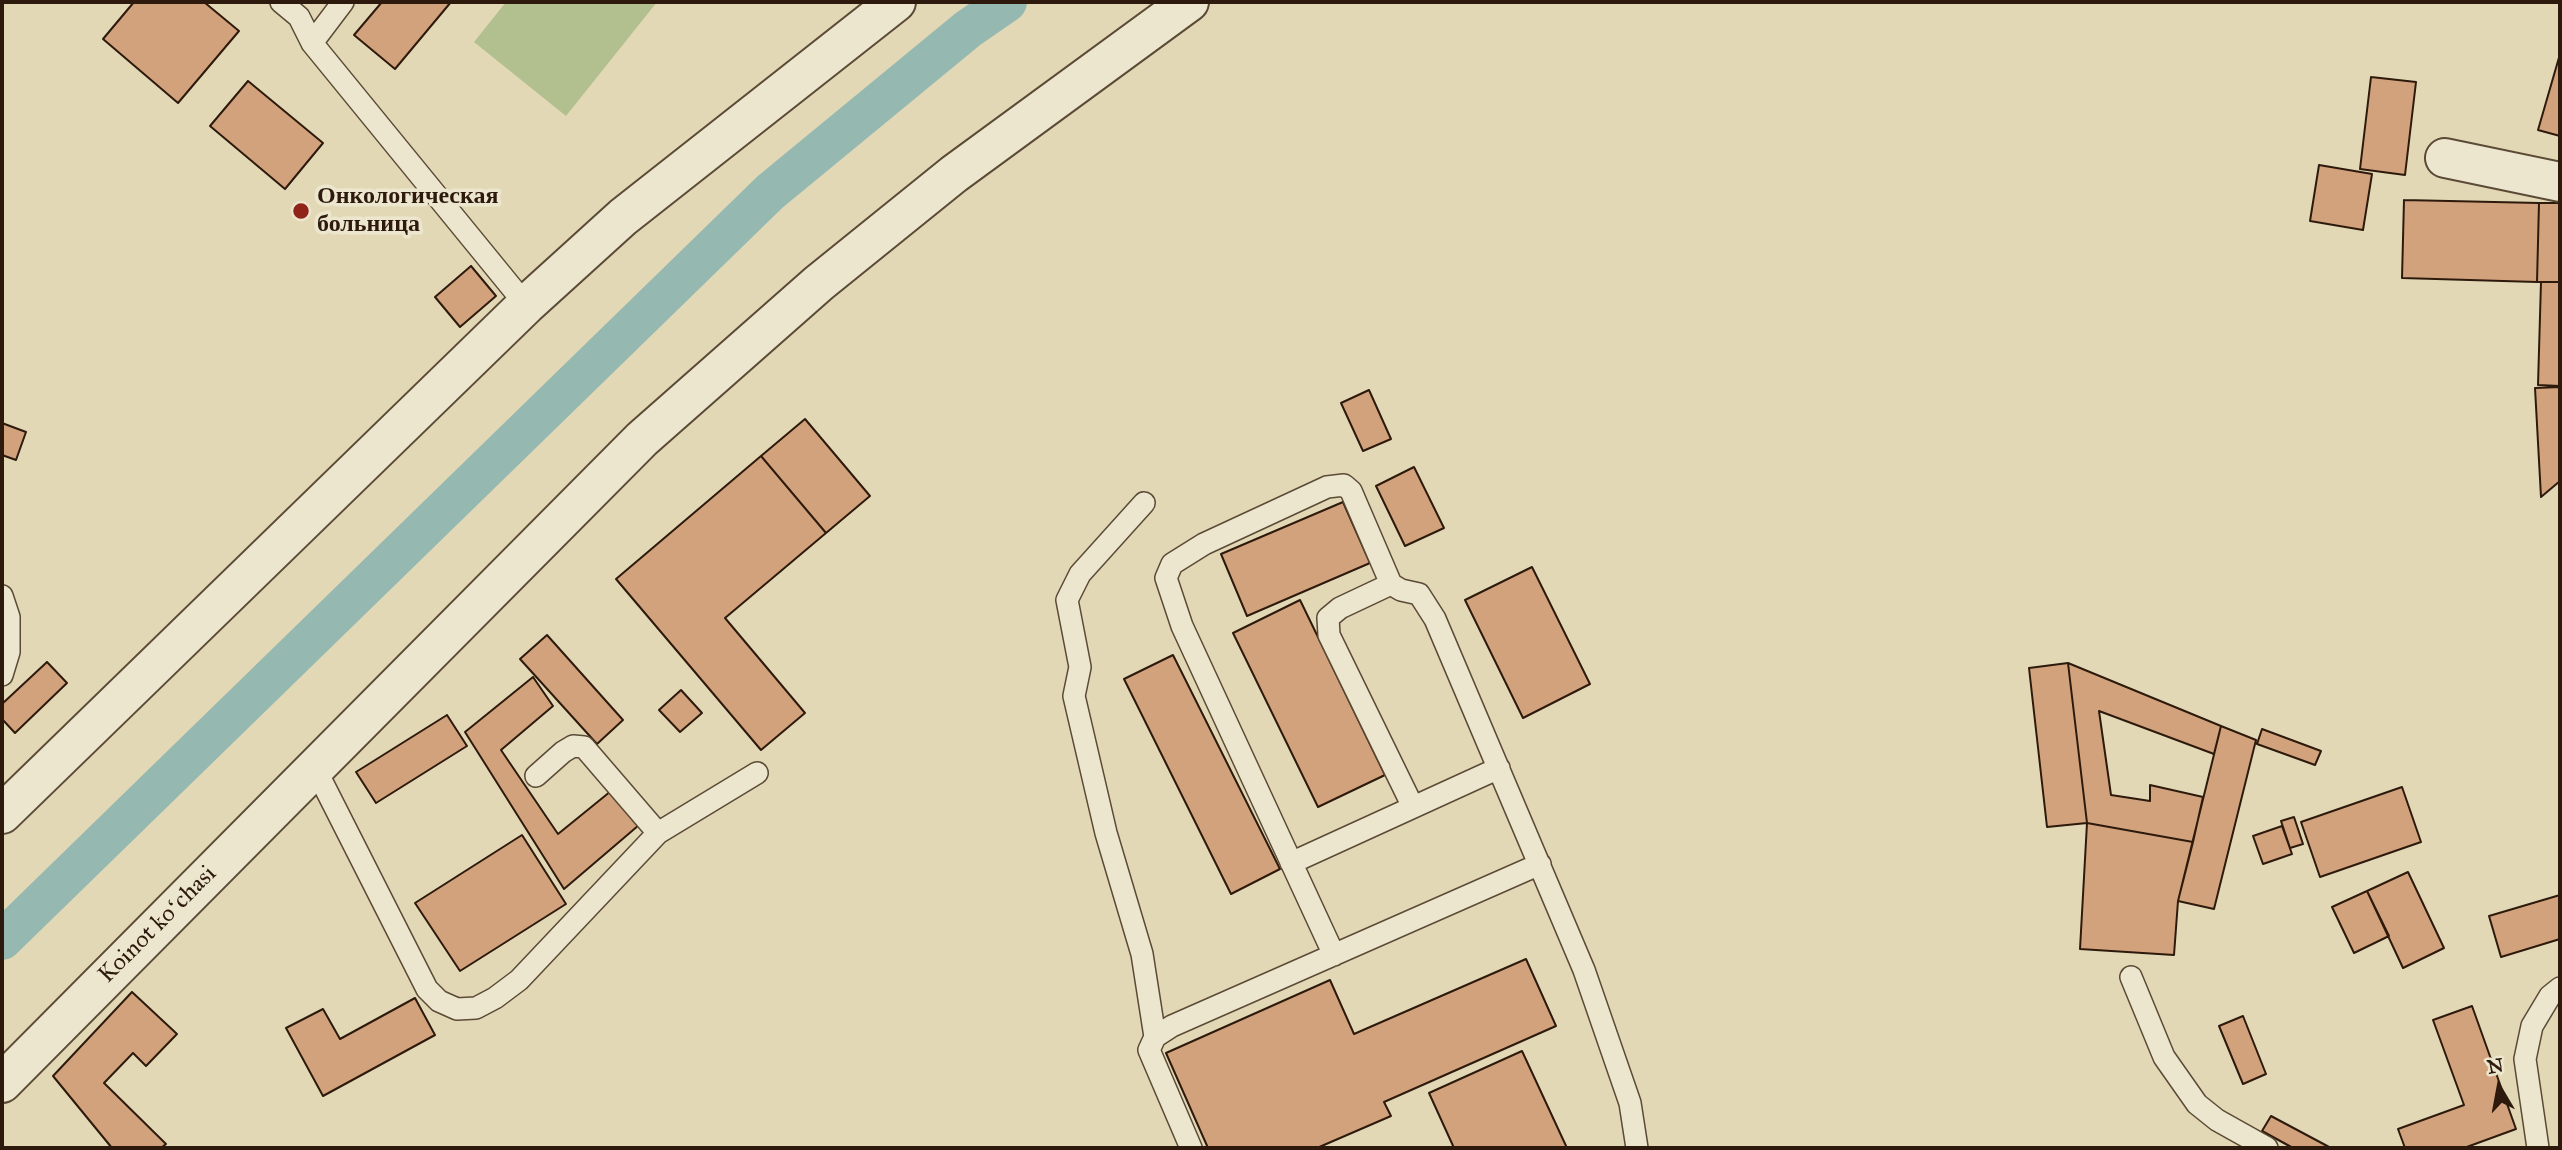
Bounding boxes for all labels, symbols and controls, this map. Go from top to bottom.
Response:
place label: Онкологическая больница [317,183,498,239]
marker: Онкологическая больница [291,201,311,221]
street label: Koinot koʻchasi [93,860,223,990]
north arrow [2464,1052,2534,1122]
text: N [2485,1053,2505,1079]

